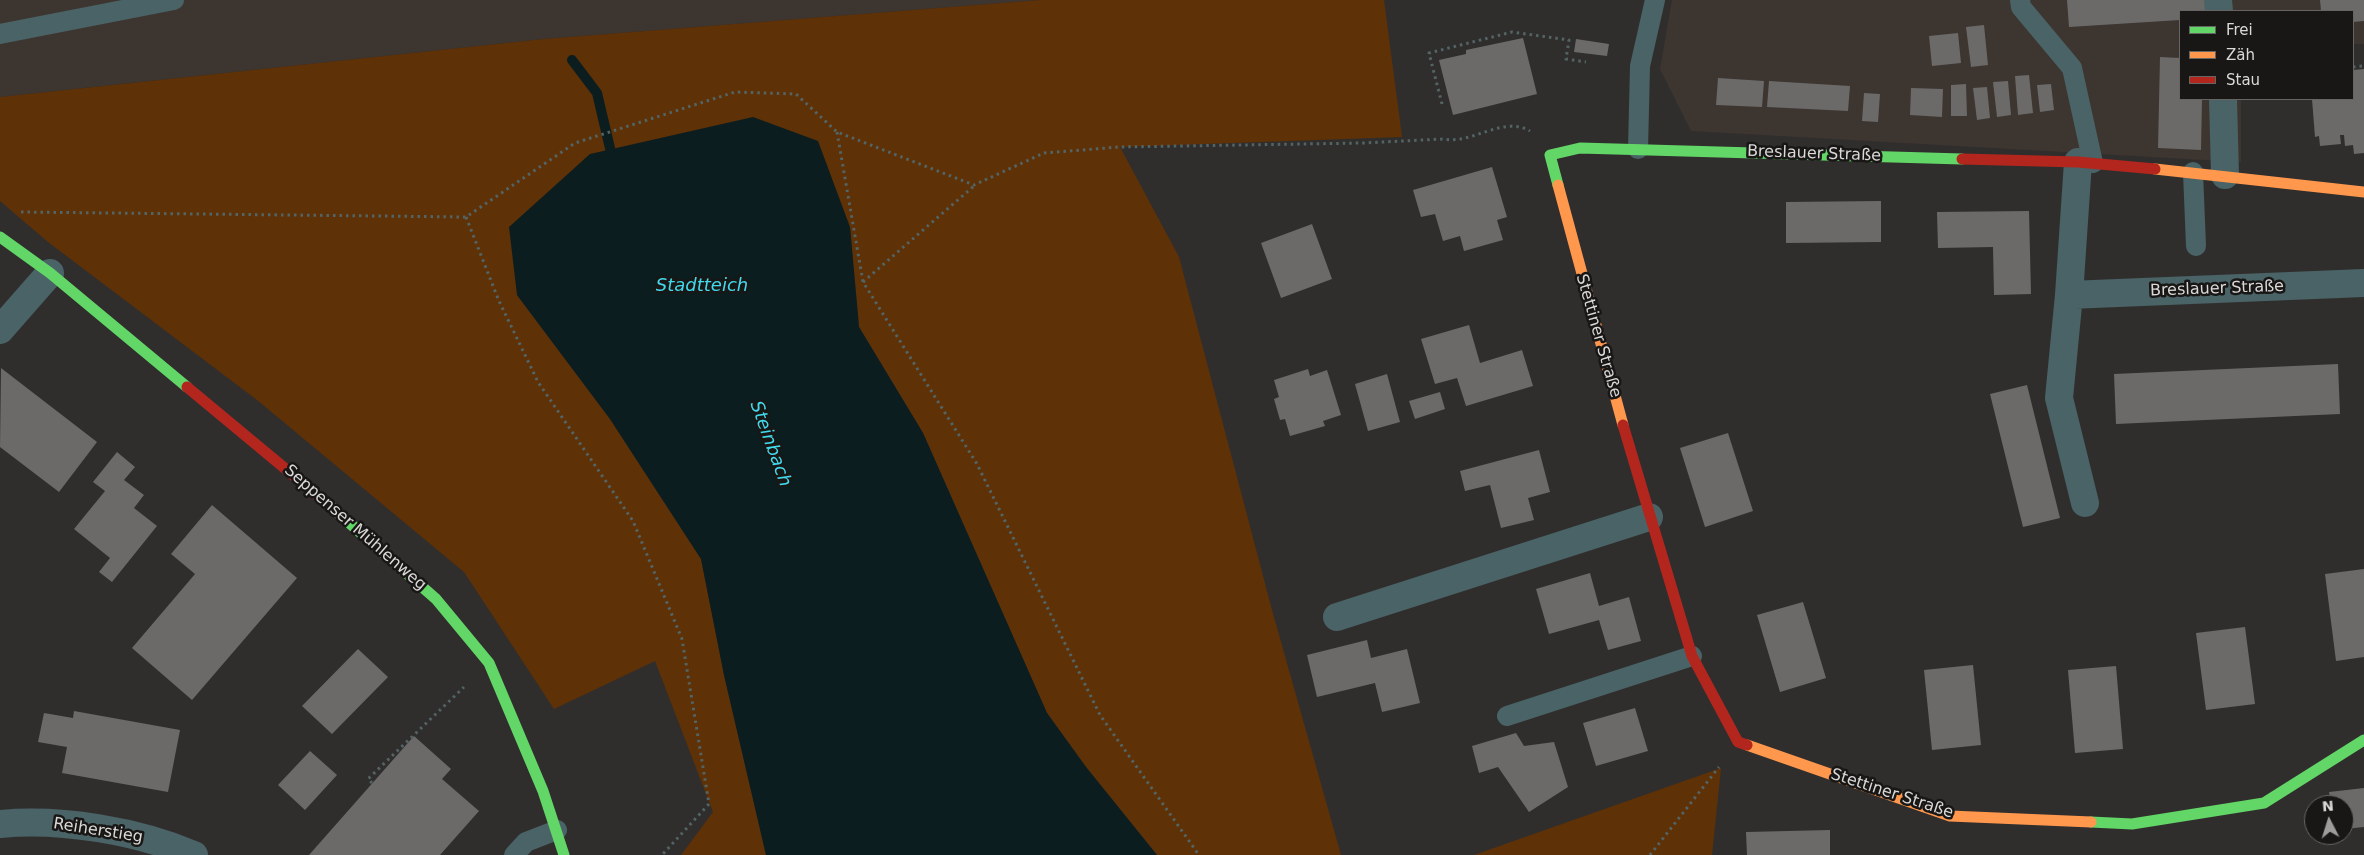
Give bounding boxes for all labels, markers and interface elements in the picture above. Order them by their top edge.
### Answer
legend [2179,10,2354,100]
text: Frei [2226,21,2253,39]
text: Zäh [2226,46,2255,64]
text: Stau [2226,71,2260,89]
street label: Breslauer Straße [1747,142,1881,166]
street label: Stettiner Straße [1571,272,1625,400]
water label: Stadtteich [656,275,748,297]
street label: Breslauer Straße [2150,277,2284,301]
water label: Steinbach [745,398,795,490]
street label: Seppenser Mühlenweg [280,461,430,595]
street label: Stettiner Straße [1828,765,1956,823]
north arrow [2304,795,2354,845]
text: N [2321,798,2334,815]
street label: Reiherstieg [52,814,144,848]

